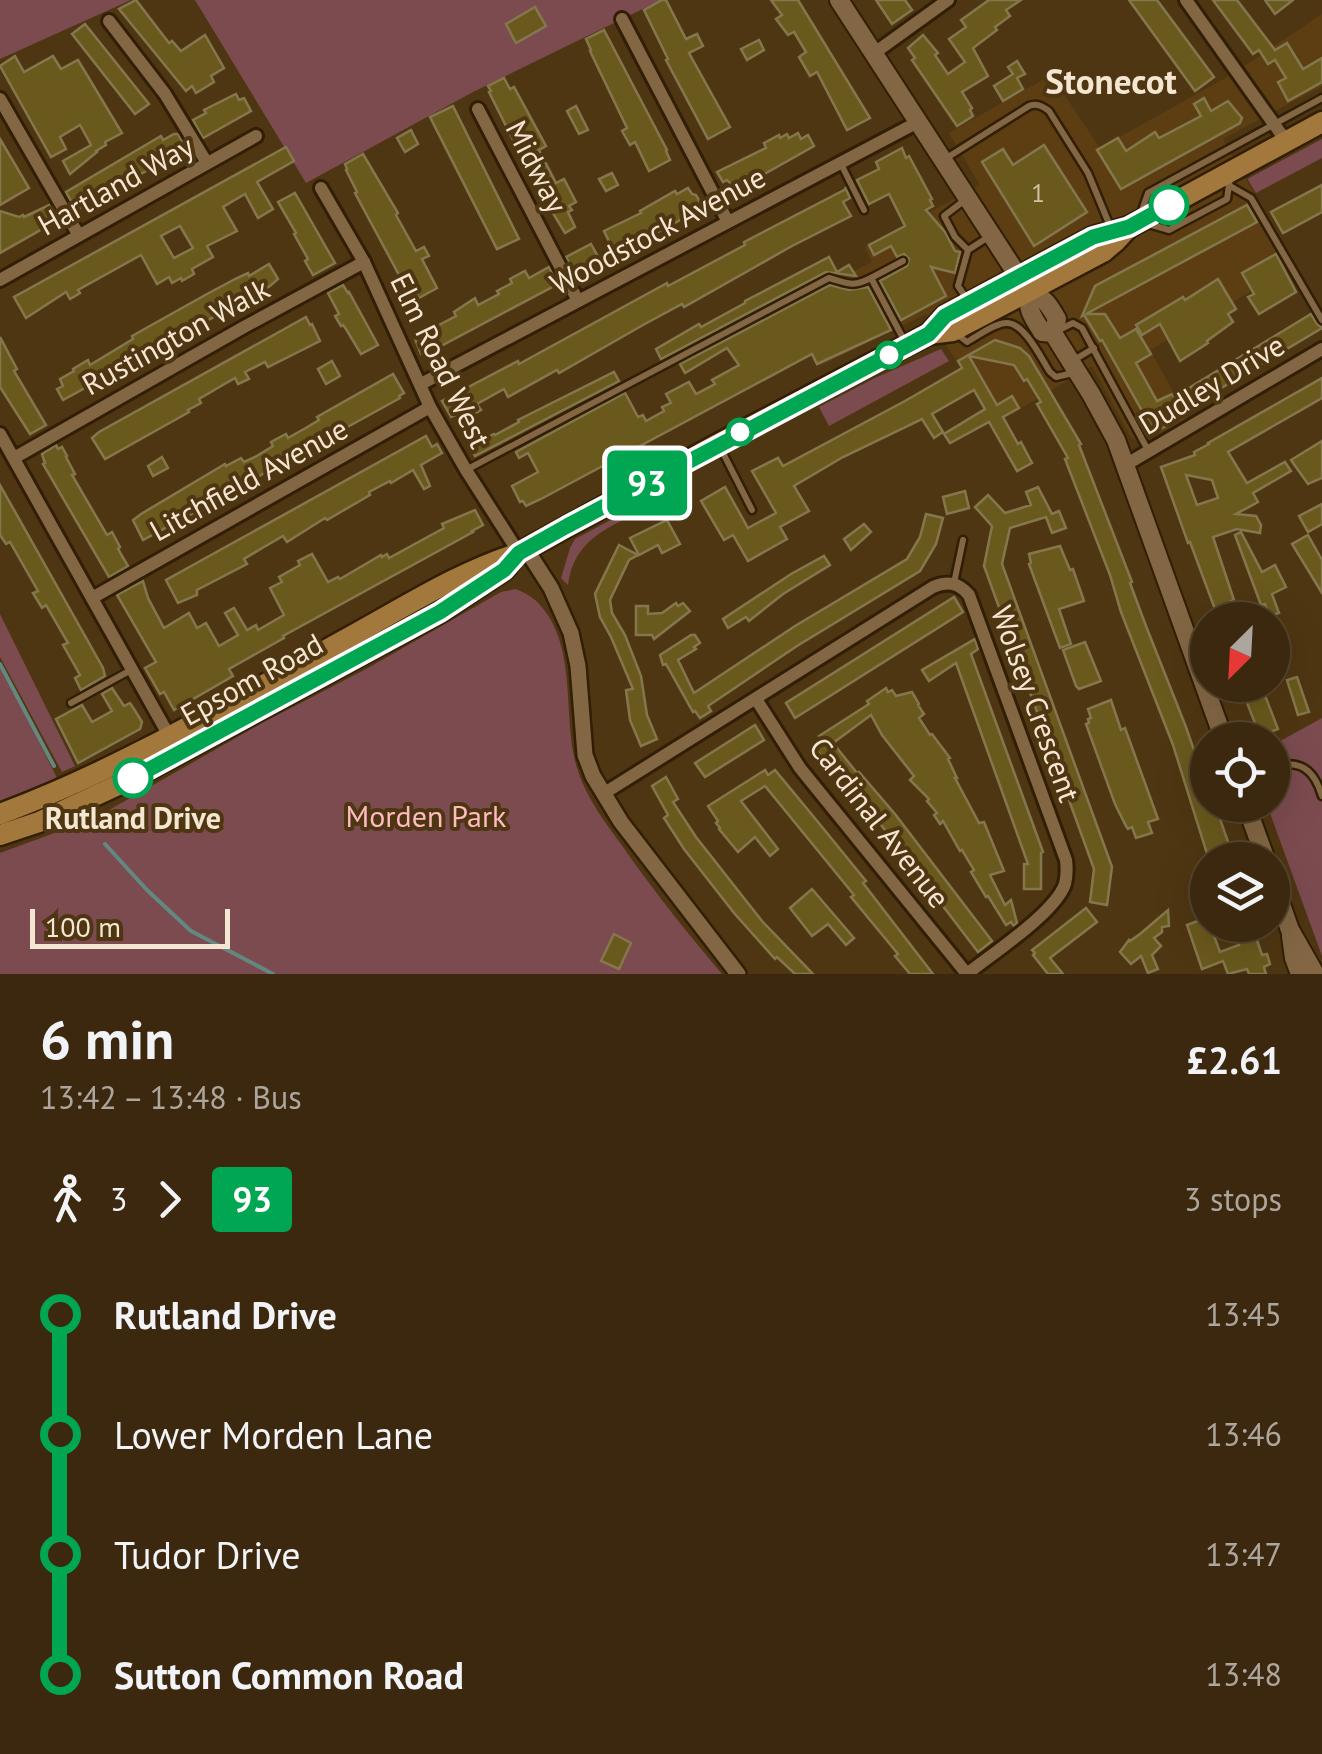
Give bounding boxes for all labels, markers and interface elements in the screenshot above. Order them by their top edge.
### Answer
district label: Stonecot [1045,58,1178,104]
street label: Midway [498,113,577,219]
street label: Hartland Way [30,126,200,244]
street label: Woodstock Avenue [543,157,772,303]
house number: 1 [1031,177,1045,209]
unlabelled marker [1150,186,1188,224]
street label: Elm Road West [382,267,500,454]
street label: Rustington Walk [75,268,276,403]
street label: Dudley Drive [1131,325,1291,443]
unlabelled marker [876,342,902,368]
street label: Litchfield Avenue [142,408,354,549]
unlabelled marker [727,419,753,445]
line badge: 93 [602,450,692,516]
text: 93 [627,460,667,506]
street label: Wolsey Crescent [983,600,1090,807]
north arrow [1190,602,1290,702]
map controls [1190,602,1290,942]
street label: Epsom Road [173,624,329,734]
button: locate [1190,722,1290,822]
street label: Cardinal Avenue [801,729,959,916]
marker: Rutland Drive [114,759,152,797]
park label: Morden Park [346,796,507,835]
place label: Rutland Drive [45,798,221,837]
button: layers [1190,842,1290,942]
scale bar [30,904,230,948]
text: 100 m [45,908,121,945]
text: 6 min [40,1003,174,1074]
text: £2.61 [1186,1035,1282,1084]
text: 13:42 – 13:48 · Bus [40,1076,302,1118]
icon: walk [40,1172,95,1227]
icon: forward [142,1172,197,1227]
text: 93 [232,1176,272,1222]
text: 3 [110,1178,127,1220]
text: 3 stops [1184,1178,1282,1220]
text: Rutland Drive [114,1290,337,1339]
text: 13:45 [1205,1293,1282,1335]
text: Lower Morden Lane [114,1410,433,1459]
text: 13:46 [1205,1413,1282,1455]
text: Tudor Drive [114,1530,301,1579]
text: 13:47 [1205,1533,1282,1575]
text: Sutton Common Road [114,1650,464,1699]
text: 13:48 [1205,1653,1282,1695]

